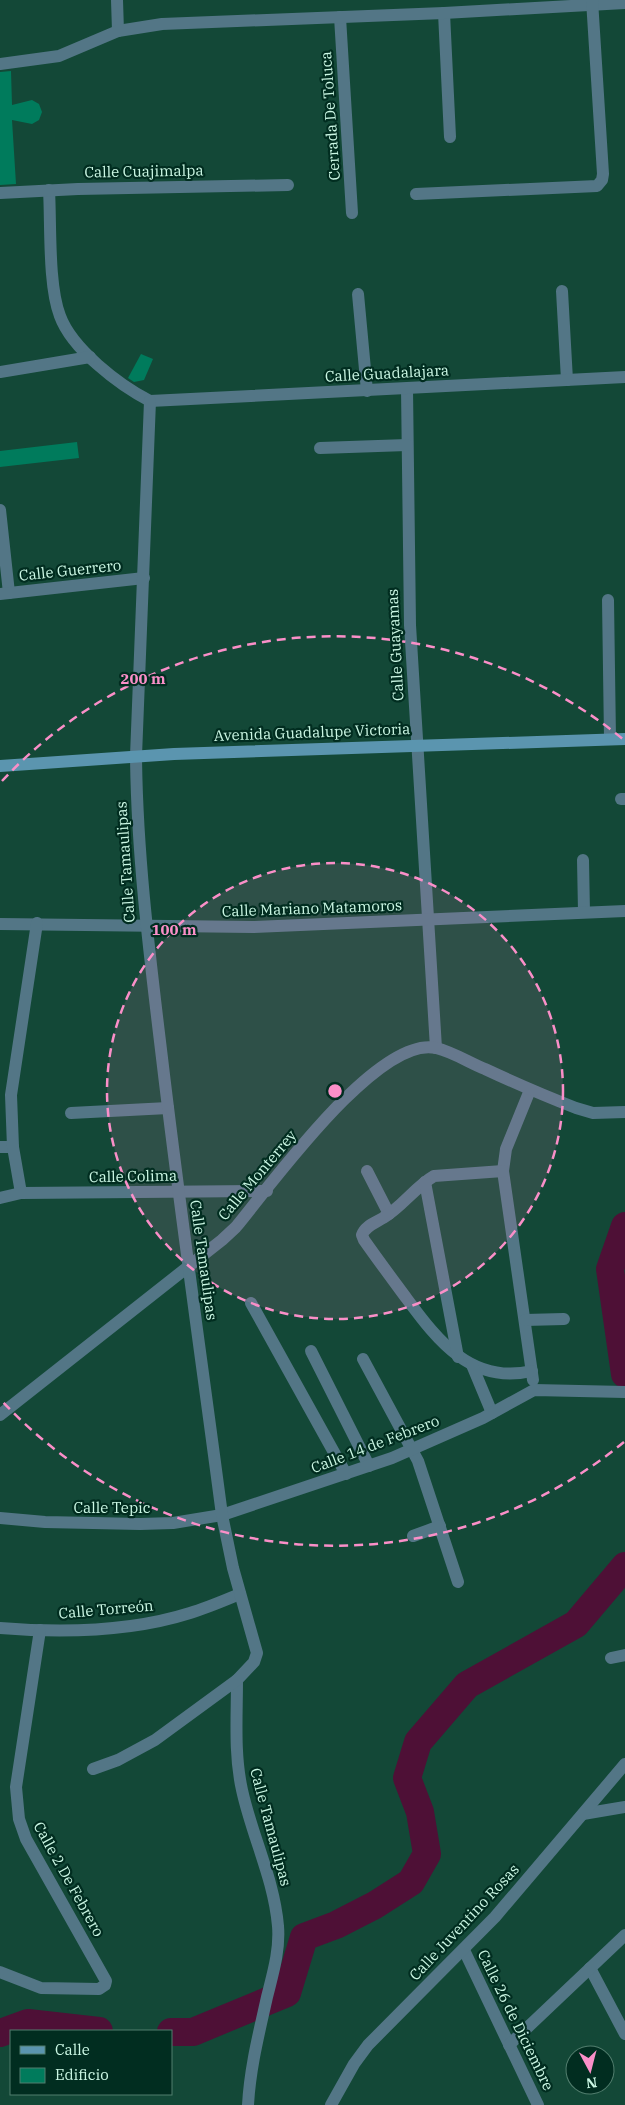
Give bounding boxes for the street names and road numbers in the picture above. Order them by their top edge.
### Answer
street label: Cerrada De Toluca [316,51,344,181]
street label: Calle Cuajimalpa [84,160,204,182]
street label: Calle Guadalajara [325,360,449,386]
street label: Calle Guerrero [18,555,122,585]
street label: Calle Guayamas [383,588,407,702]
street label: Avenida Guadalupe Victoria [213,719,411,745]
street label: Calle Tamaulipas [111,801,139,923]
street label: Calle Mariano Matamoros [222,895,402,921]
street label: Calle Monterrey [214,1126,300,1224]
street label: Calle Colima [89,1166,177,1186]
street label: Calle Tamaulipas [186,1199,222,1321]
street label: Calle 14 de Febrero [308,1411,442,1477]
street label: Calle Tepic [73,1498,151,1517]
street label: Calle Torreón [58,1595,155,1623]
street label: Calle Tamaulipas [246,1766,296,1888]
street label: Calle 2 De Febrero [30,1818,108,1940]
street label: Calle Juventino Rosas [405,1860,523,1984]
street label: Calle 26 de Diciembre [474,1947,558,2093]

